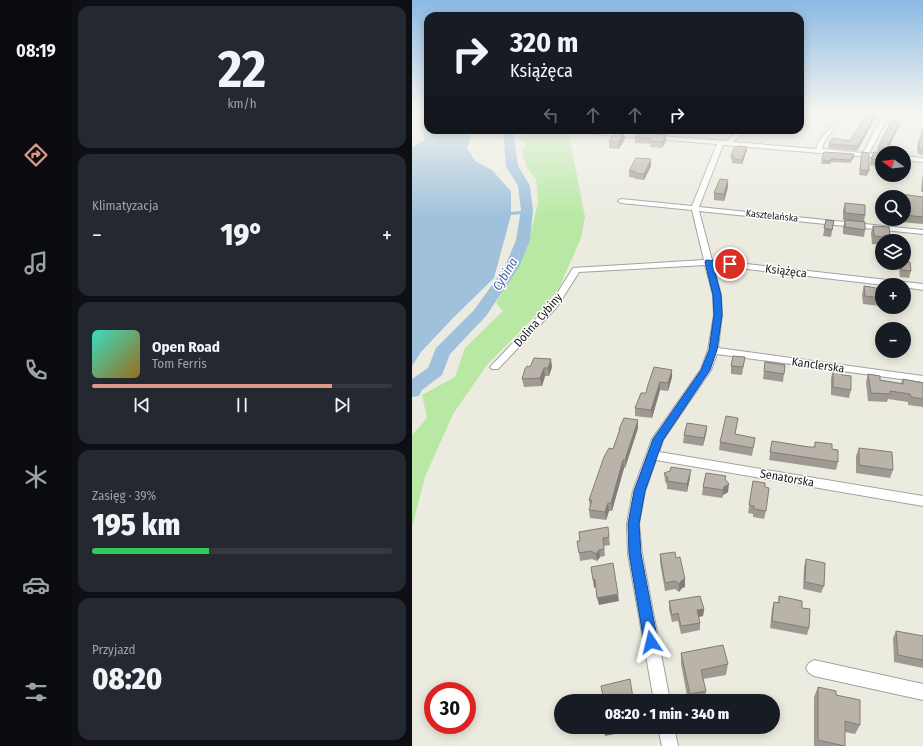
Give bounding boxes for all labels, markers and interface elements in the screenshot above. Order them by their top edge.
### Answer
text: 320 m [510,26,578,59]
icon: right [444,28,496,80]
text: 22 [218,38,266,101]
text: 08:19 [16,40,56,62]
text: Książęca [510,60,573,82]
text: km/h [228,96,257,111]
icon: left [540,104,562,126]
icon: ahead [582,104,604,126]
icon: ahead [624,104,646,126]
icon: right [666,104,688,126]
icon: directions [22,141,50,169]
north arrow [875,146,911,182]
map controls [875,146,911,358]
button: search [875,190,911,226]
text: Klimatyzacja [92,198,159,213]
street label: Kasztelańska [745,207,799,225]
text: 19° [221,217,263,253]
text: − [92,222,102,249]
text: + [382,222,392,249]
button: layers [875,234,911,270]
pin [713,247,747,281]
icon: music [22,249,50,277]
icon: arrive [719,253,741,275]
water label: Cybina [489,255,521,293]
street label: Książęca [764,262,808,281]
button: + [875,278,911,314]
street label: Dolina Cybiny [511,290,565,350]
button: − [875,322,911,358]
text: Open Road [152,338,220,356]
street label: Kanclerska [791,354,845,376]
icon: phone [22,356,50,384]
text: Tom Ferris [152,356,207,371]
icon: previous [131,394,153,416]
icon: pause [231,394,253,416]
icon: next [331,394,353,416]
icon: climate [22,463,50,491]
street label: Senatorska [759,466,815,490]
text: Zasięg · 39% [92,488,156,503]
text: 195 km [92,507,180,543]
icon: car [22,571,50,599]
position arrow [630,621,672,663]
text: Przyjazd [92,642,136,657]
text: 08:20 [92,661,162,697]
icon: filters [22,678,50,706]
speed limit sign: 30 [424,682,476,734]
text: 08:20 · 1 min · 340 m [605,705,729,723]

